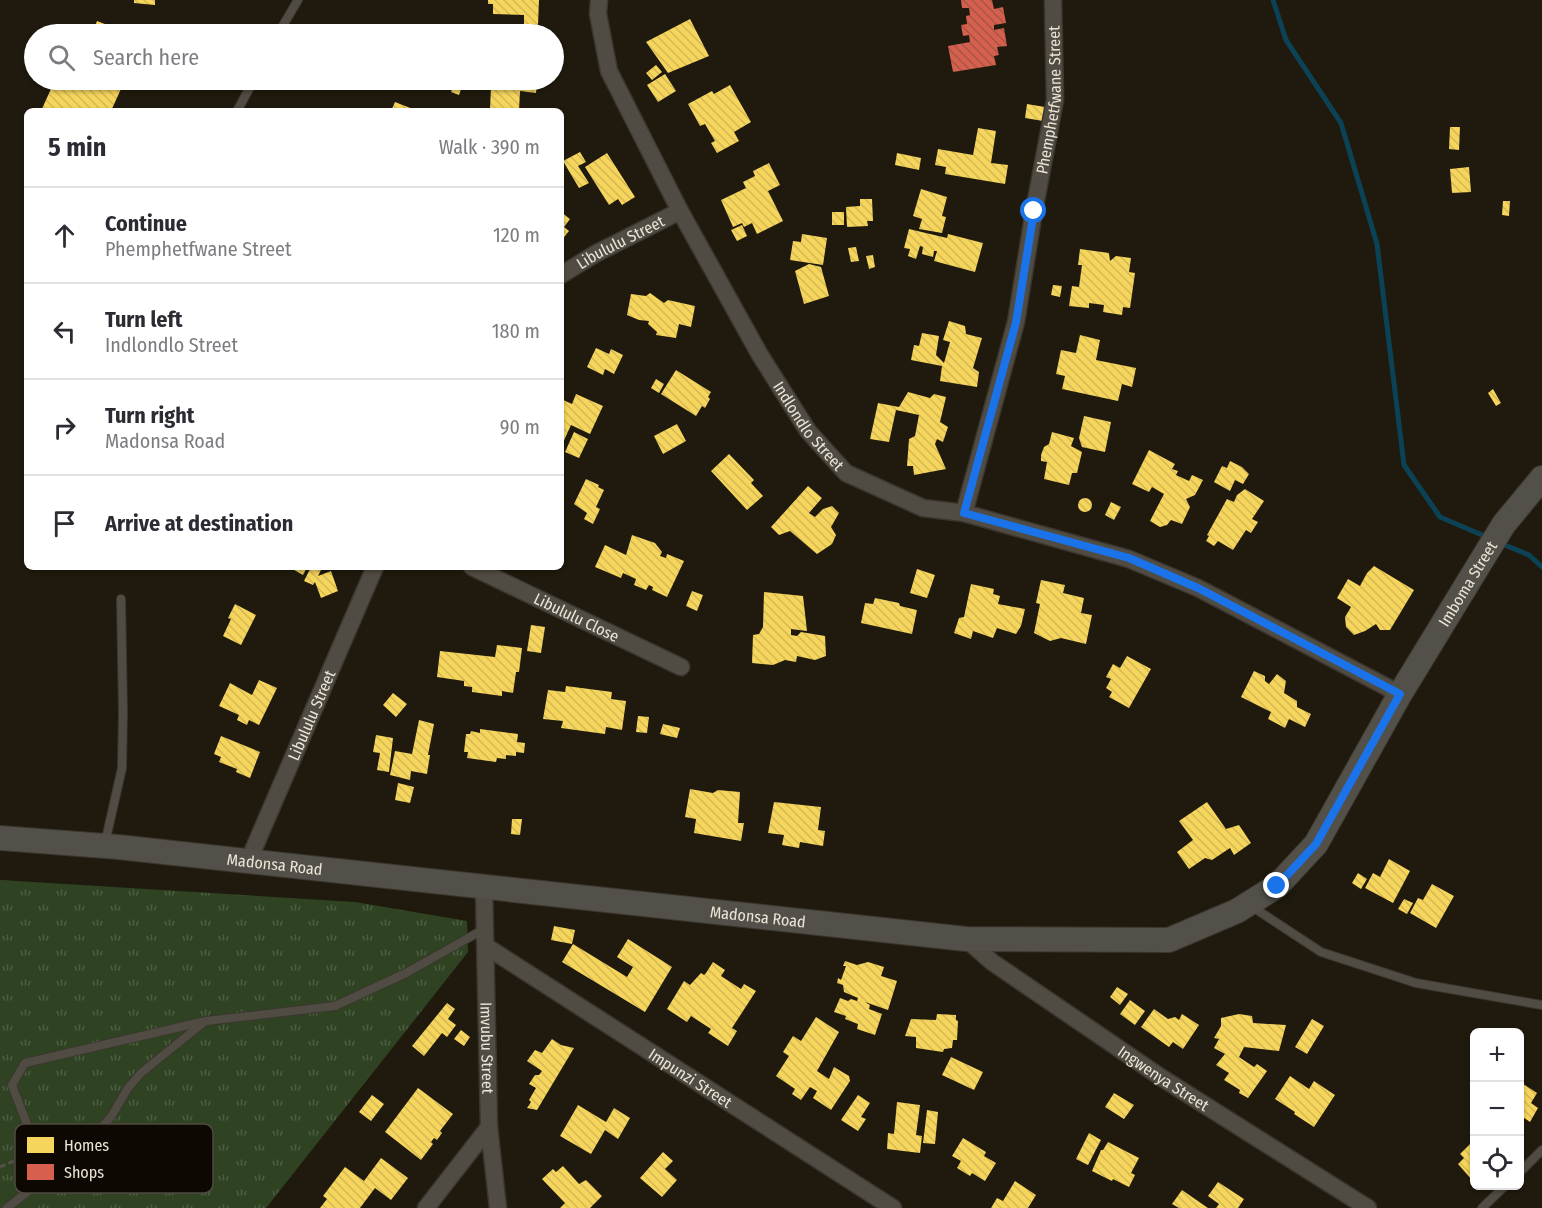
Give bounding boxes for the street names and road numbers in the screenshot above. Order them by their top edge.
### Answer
street label: Phemphetfwane Street [1032,25,1065,176]
street label: Libululu Street [573,211,668,273]
street label: Indlondlo Street [769,378,848,475]
street label: Imboma Street [1435,537,1502,630]
street label: Libululu Close [531,589,622,646]
street label: Libululu Street [284,667,340,763]
street label: Madonsa Road [226,850,324,879]
street label: Madonsa Road [709,902,807,932]
street label: Imvubu Street [476,1002,497,1095]
street label: Ingwenya Street [1114,1042,1213,1116]
street label: Impunzi Street [645,1045,736,1112]

